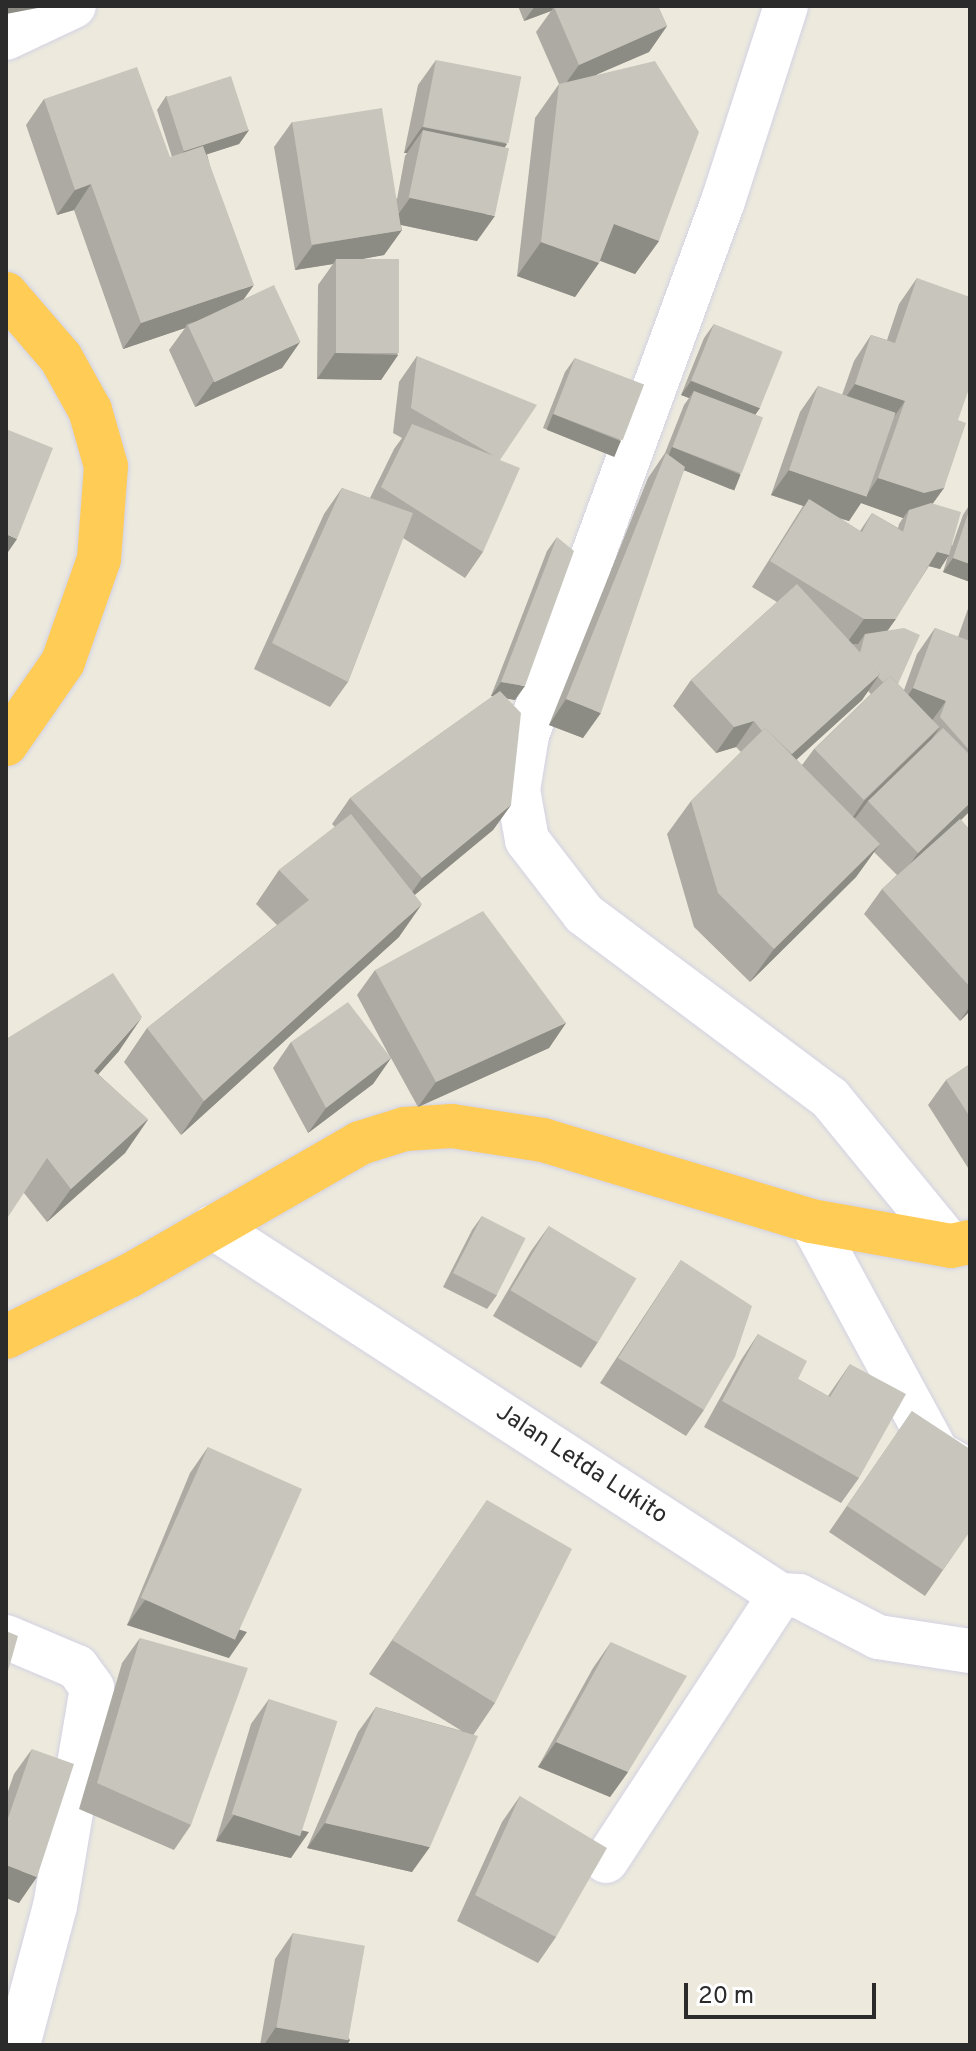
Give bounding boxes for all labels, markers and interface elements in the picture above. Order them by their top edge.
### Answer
street label: Jalan Letda Lukito [490,1399,672,1531]
scale bar [688,1967,880,2017]
text: 20 m [698,1982,754,2012]

